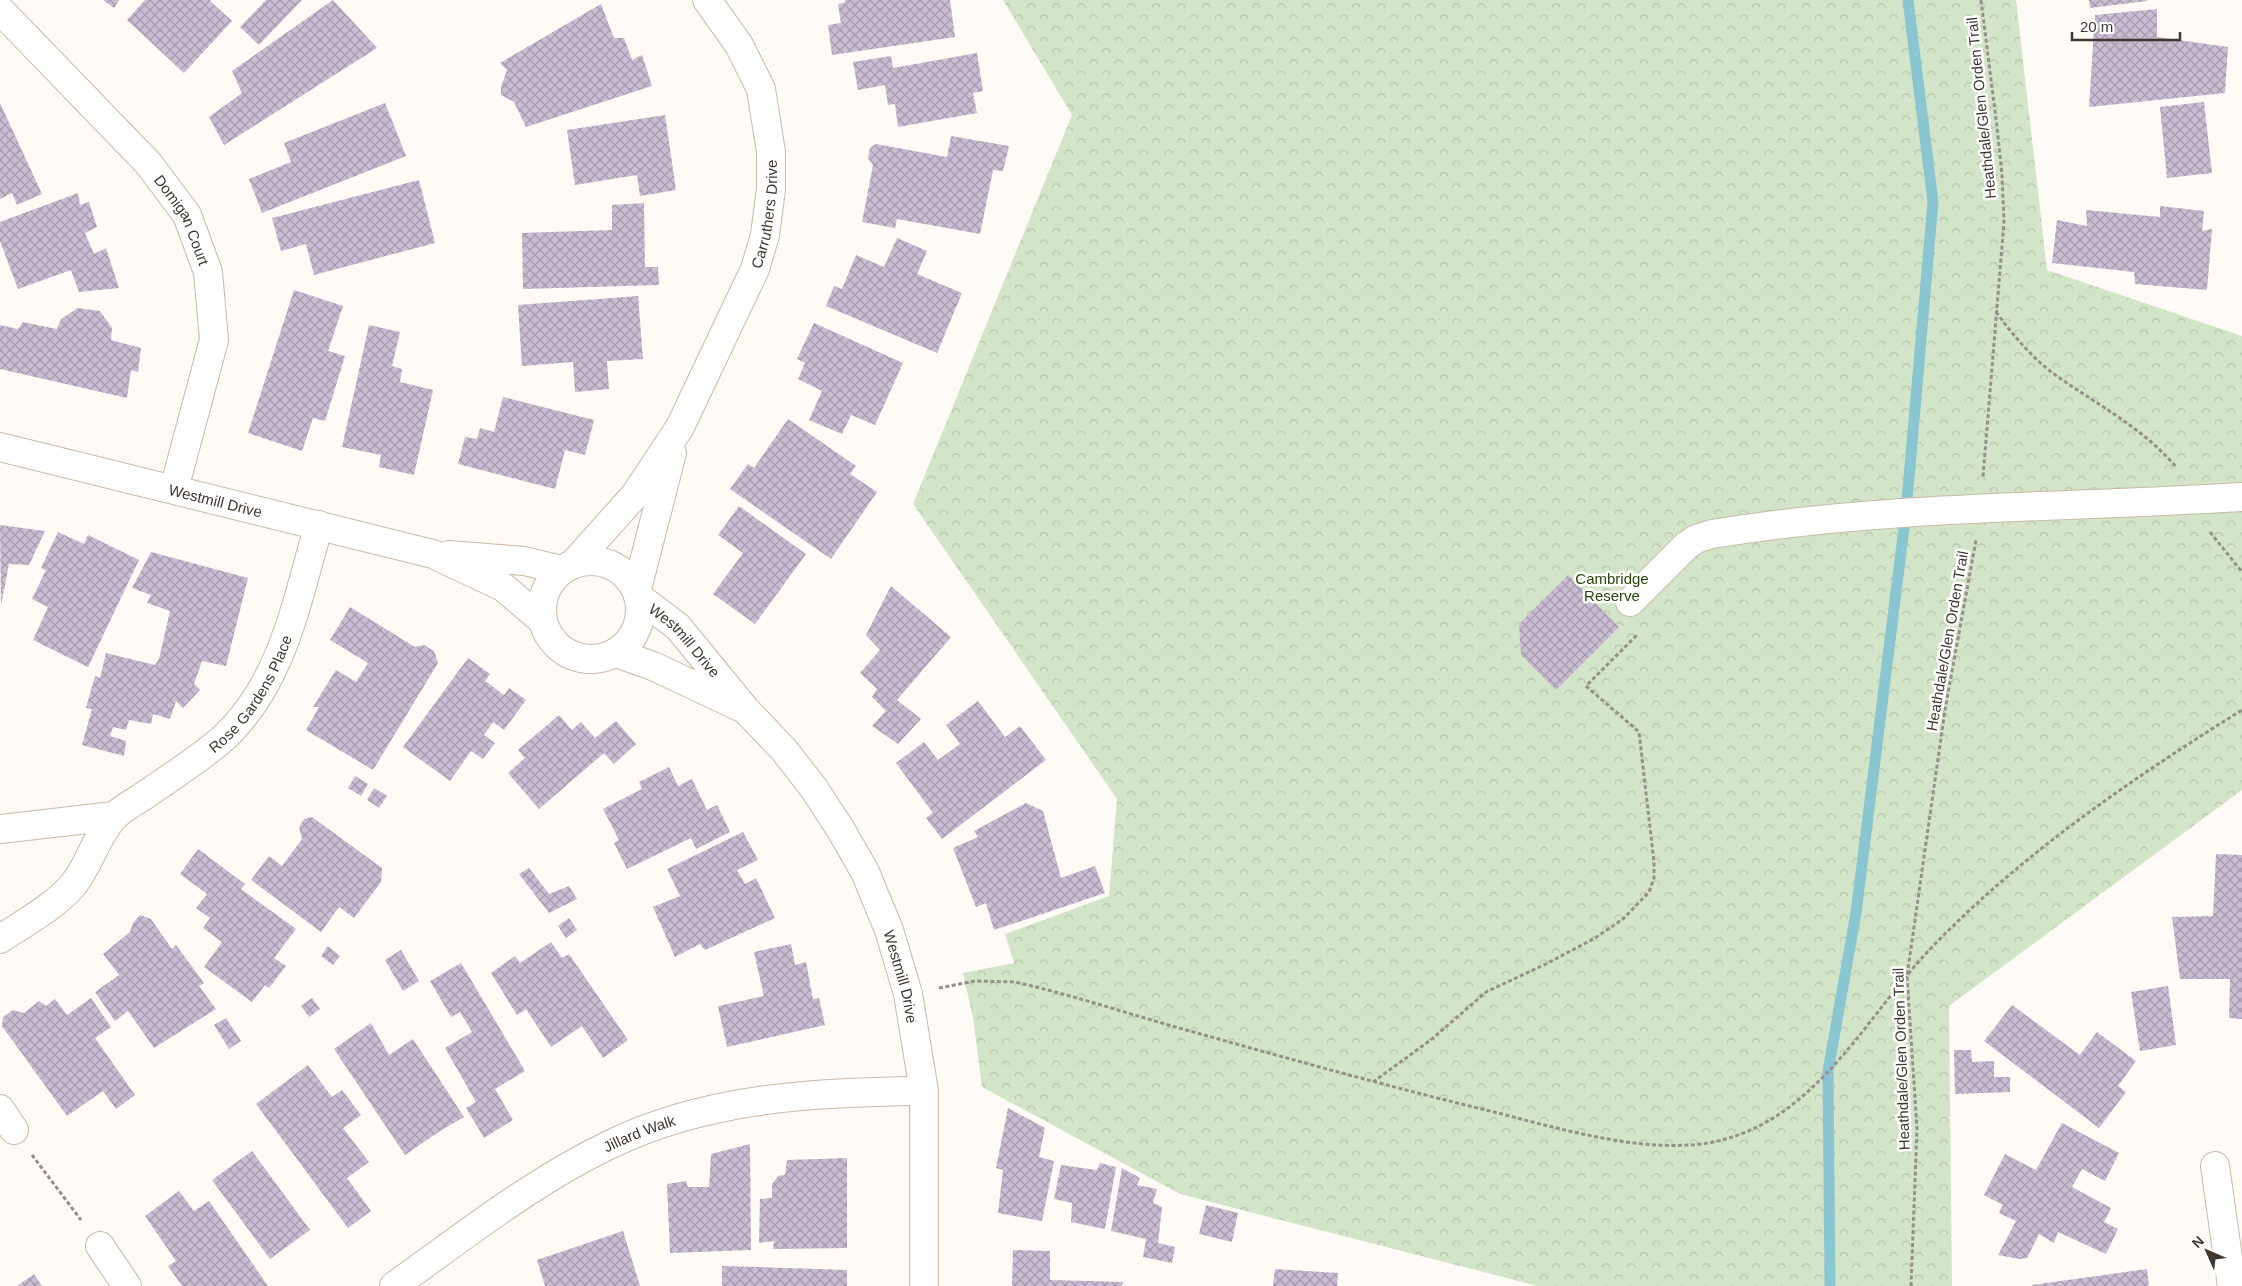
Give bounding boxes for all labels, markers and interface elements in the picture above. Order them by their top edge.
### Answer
scale bar [2072,10,2180,42]
street label: Heathdale/Glen Orden Trail [1963,16,1999,200]
text: 20 m [2080,18,2113,35]
street label: Carruthers Drive [747,160,780,270]
street label: Domigan Court [151,171,213,268]
street label: Westmill Drive [167,481,264,520]
street label: Heathdale/Glen Orden Trail [1923,550,1971,732]
park label: Cambridge Reserve [1575,570,1649,604]
street label: Westmill Drive [646,600,724,680]
street label: Rose Gardens Place [205,633,294,756]
street label: Westmill Drive [881,928,921,1024]
street label: Heathdale/Glen Orden Trail [1889,967,1913,1151]
street label: Jillard Walk [600,1111,678,1155]
north arrow [2182,1226,2232,1276]
text: N [2189,1233,2207,1251]

